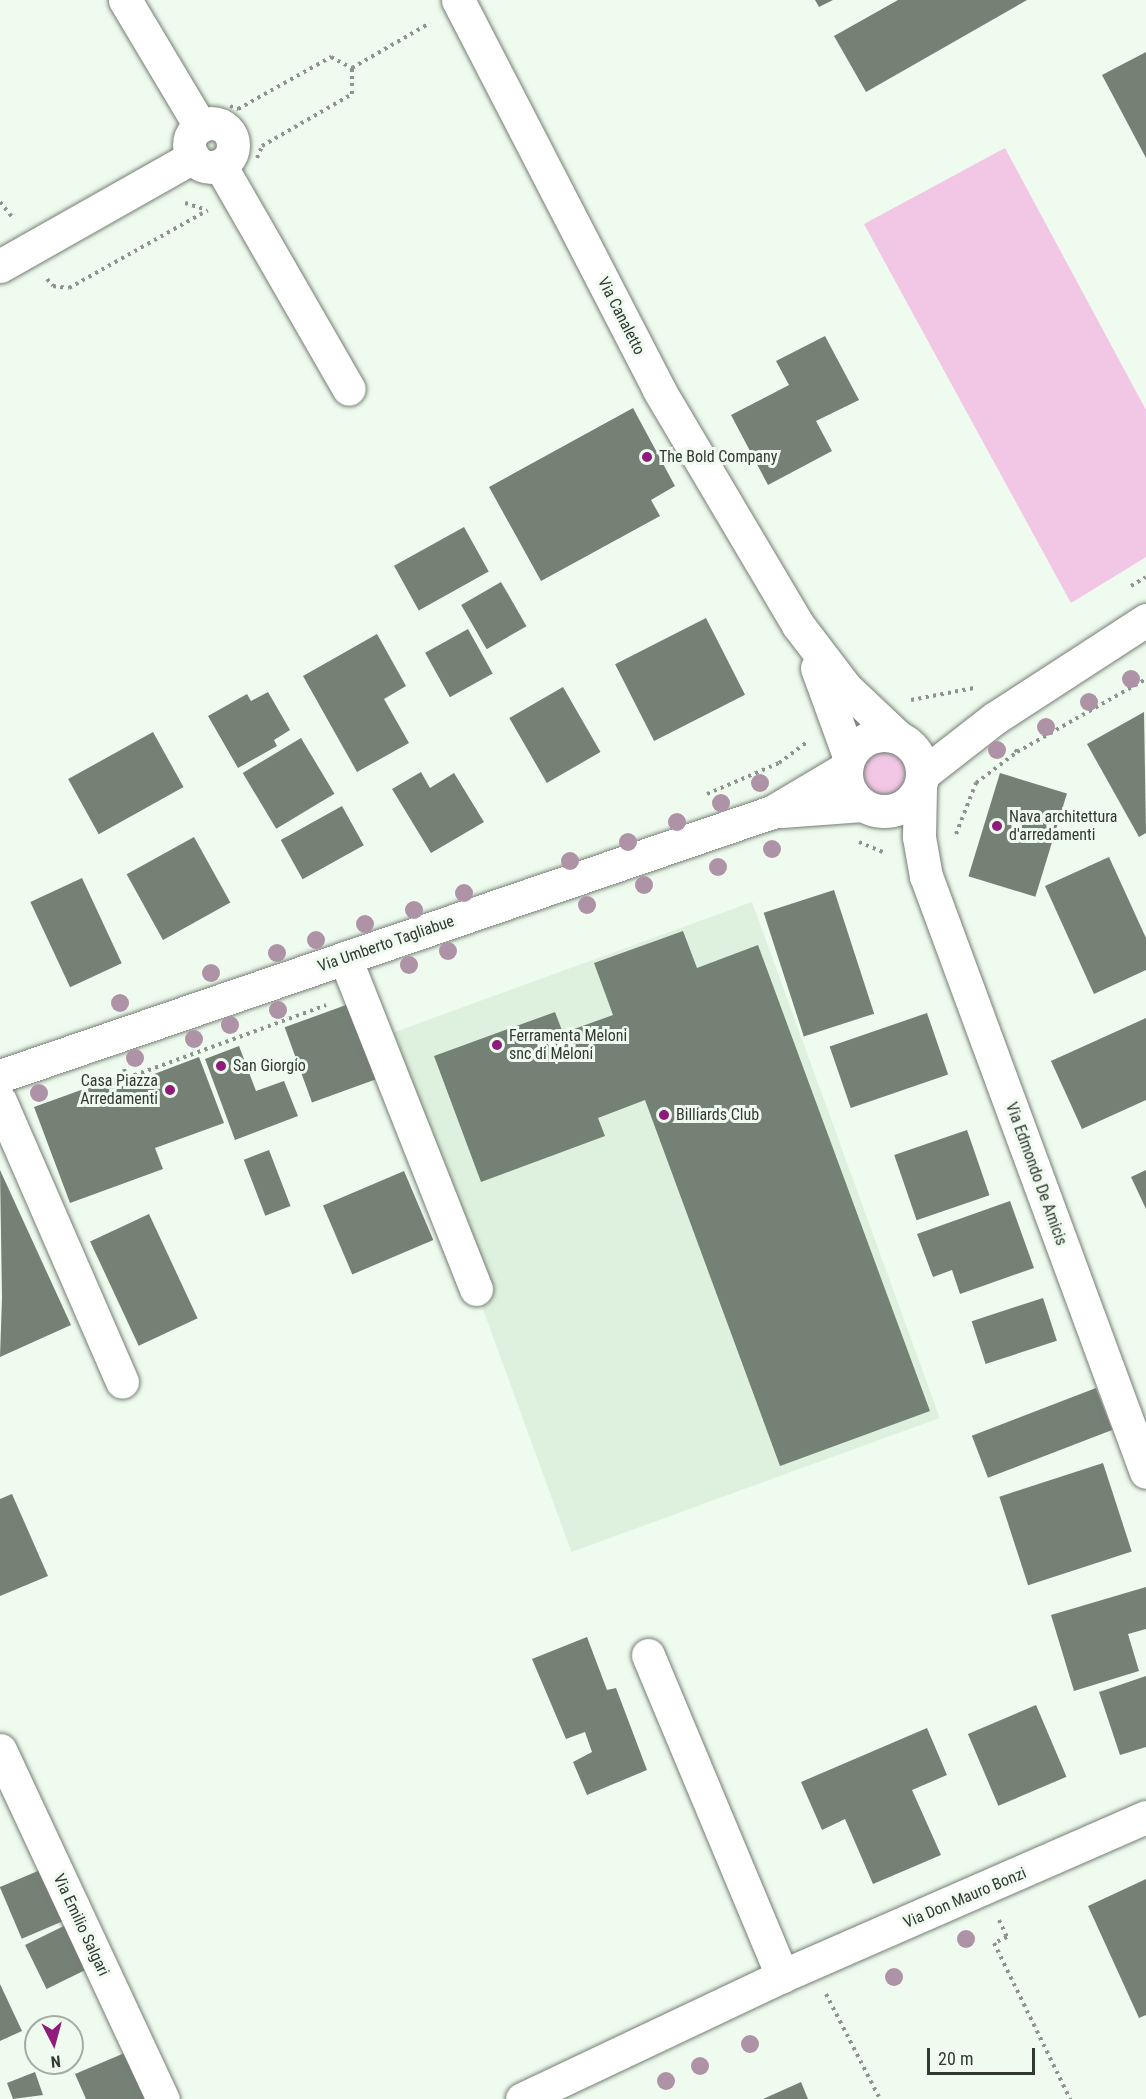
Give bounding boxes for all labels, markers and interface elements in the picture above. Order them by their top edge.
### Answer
street label: Via Canaletto [593,274,649,358]
place label: The Bold Company [659,447,777,467]
marker: The Bold Company [640,450,654,464]
place label: Nava architettura d'arredamenti [1009,807,1117,845]
marker: Nava architettura d'arredamenti [990,819,1004,833]
street label: Via Umberto Tagliabue [315,912,457,976]
place label: Ferramenta Meloni snc di Meloni [509,1026,627,1064]
marker: Ferramenta Meloni snc di Meloni [490,1038,504,1052]
place label: San Giorgio [233,1056,306,1076]
marker: San Giorgio [214,1059,228,1073]
place label: Casa Piazza Arredamenti [80,1071,158,1109]
marker: Casa Piazza Arredamenti [163,1083,177,1097]
street label: Via Edmondo De Amicis [1001,1100,1071,1248]
place label: Billiards Club [676,1105,759,1125]
marker: Billiards Club [657,1108,671,1122]
street label: Via Don Mauro Bonzi [901,1863,1029,1933]
street label: Via Emilio Salgari [49,1871,113,1979]
north arrow [24,2015,84,2075]
scale bar [930,2036,1038,2074]
text: 20 m [938,2048,973,2069]
text: N [50,2051,62,2071]

